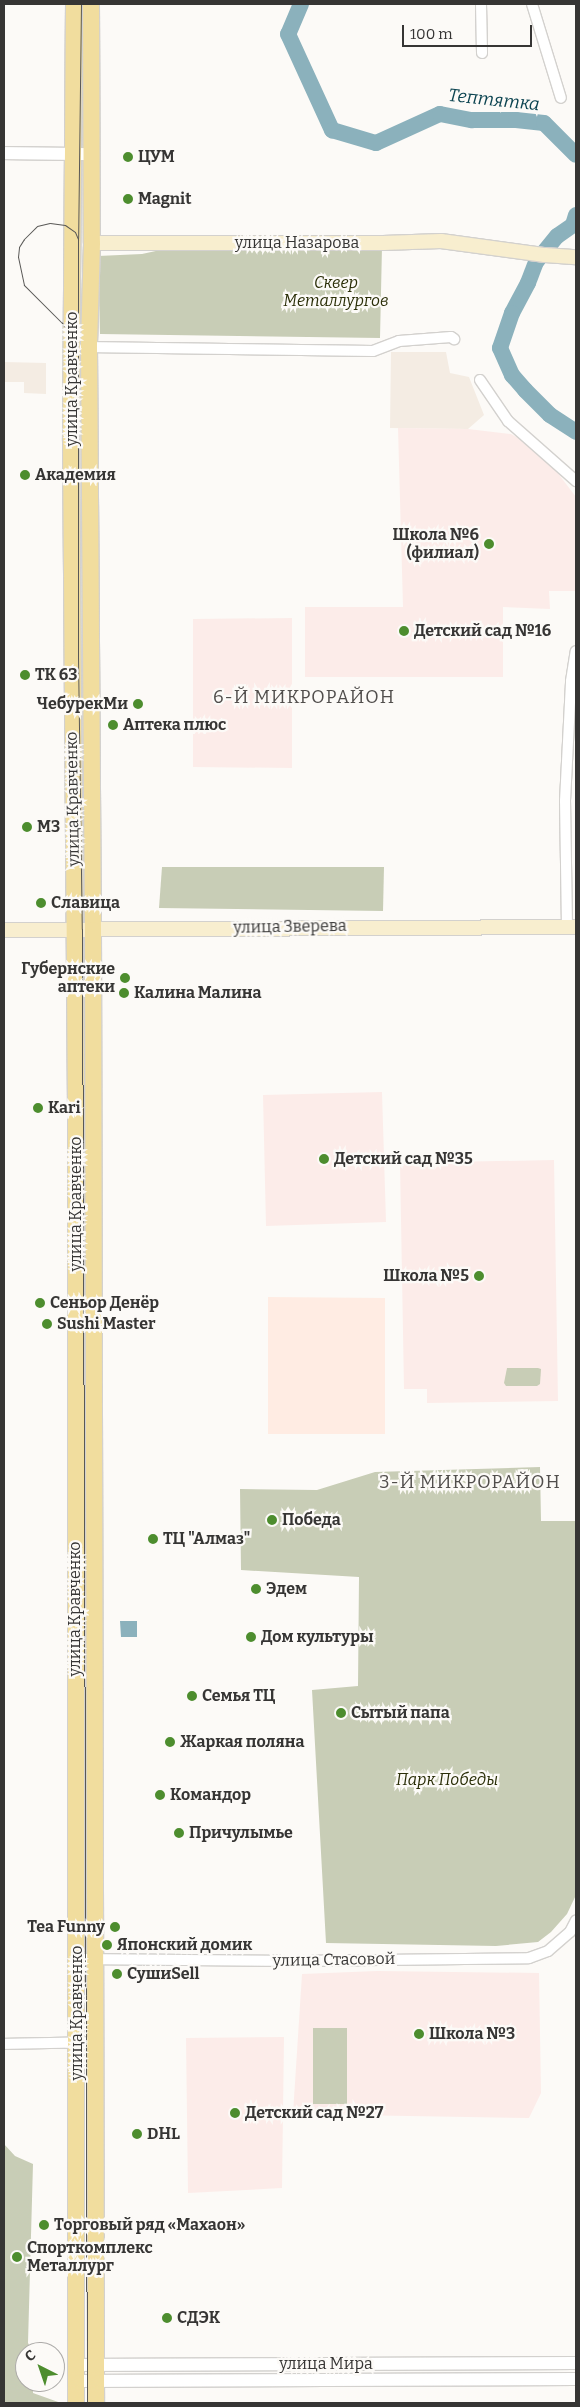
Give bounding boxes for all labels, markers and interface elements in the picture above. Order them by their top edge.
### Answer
scale bar [405,15,535,47]
text: 100 m [410,25,453,43]
water label: Тептятка [447,84,541,116]
place label: ЦУМ [138,147,175,167]
marker: ЦУМ [122,151,134,163]
place label: Magnit [138,189,192,209]
marker: Magnit [122,193,134,205]
street label: улица Назарова [235,233,359,253]
park label: Сквер Металлургов [283,273,389,311]
street label: улица Кравченко [62,312,82,446]
place label: Академия [35,465,116,485]
marker: Академия [19,469,31,481]
place label: Школа №6 (филиал) [392,525,479,563]
marker: Школа №6 (филиал) [483,538,495,550]
place label: Детский сад №16 [414,621,551,641]
marker: Детский сад №16 [398,625,410,637]
place label: ТК 63 [35,665,77,685]
marker: ТК 63 [19,669,31,681]
district label: 6-Й МИКРОРАЙОН [211,686,397,708]
place label: ЧебурекМи [37,694,128,714]
marker: ЧебурекМи [132,698,144,710]
place label: Аптека плюс [123,715,226,735]
marker: Аптека плюс [107,719,119,731]
street label: улица Кравченко [62,731,84,867]
place label: М3 [37,817,60,837]
marker: М3 [21,821,33,833]
place label: Славица [51,893,120,913]
marker: Славица [35,897,47,909]
street label: улица Зверева [233,916,347,938]
place label: Губернские аптеки [21,959,115,997]
marker: Губернские аптеки [119,972,131,984]
place label: Калина Малина [134,983,261,1003]
marker: Калина Малина [118,987,130,999]
place label: Kari [48,1098,81,1118]
marker: Kari [32,1102,44,1114]
street label: улица Кравченко [66,1137,86,1271]
place label: Детский сад №35 [334,1149,473,1169]
marker: Детский сад №35 [318,1153,330,1165]
place label: Школа №5 [383,1266,469,1286]
marker: Школа №5 [473,1270,485,1282]
place label: Сеньор Денёр [50,1293,159,1313]
marker: Сеньор Денёр [34,1297,46,1309]
place label: Sushi Master [57,1314,155,1334]
marker: Sushi Master [41,1318,53,1330]
district label: 3-Й МИКРОРАЙОН [377,1471,563,1493]
place label: Победа [282,1510,341,1530]
marker: Победа [266,1514,278,1526]
place label: ТЦ "Алмаз" [163,1529,250,1549]
marker: ТЦ "Алмаз" [147,1533,159,1545]
street label: улица Кравченко [65,1542,85,1676]
place label: Эдем [266,1579,307,1599]
marker: Эдем [250,1583,262,1595]
place label: Дом культуры [261,1627,374,1647]
marker: Дом культуры [245,1631,257,1643]
place label: Семья ТЦ [202,1686,275,1706]
marker: Семья ТЦ [186,1690,198,1702]
place label: Сытый папа [351,1703,450,1723]
marker: Сытый папа [335,1707,347,1719]
place label: Жаркая поляна [180,1732,304,1752]
marker: Жаркая поляна [164,1736,176,1748]
park label: Парк Победы [396,1770,498,1790]
place label: Командор [170,1785,251,1805]
marker: Командор [154,1789,166,1801]
place label: Причулымье [189,1823,293,1843]
marker: Причулымье [173,1827,185,1839]
place label: Tea Funny [27,1917,105,1937]
marker: Tea Funny [109,1921,121,1933]
place label: Японский домик [117,1935,252,1955]
marker: Японский домик [101,1939,113,1951]
street label: улица Кравченко [67,1946,87,2080]
street label: улица Стасовой [273,1949,395,1971]
place label: СушиSell [127,1964,199,1984]
marker: СушиSell [111,1968,123,1980]
place label: Школа №3 [429,2024,515,2044]
marker: Школа №3 [413,2028,425,2040]
place label: Детский сад №27 [245,2103,383,2123]
marker: Детский сад №27 [229,2107,241,2119]
place label: DHL [147,2124,180,2144]
marker: DHL [131,2128,143,2140]
place label: Торговый ряд «Махаон» [54,2215,245,2235]
marker: Торговый ряд «Махаон» [38,2219,50,2231]
place label: Спорткомплекс Металлург [27,2238,153,2276]
marker: Спорткомплекс Металлург [11,2251,23,2263]
place label: СДЭК [177,2308,220,2328]
marker: СДЭК [161,2312,173,2324]
north arrow [15,2342,65,2392]
text: С [22,2347,39,2365]
street label: улица Мира [279,2354,373,2374]

